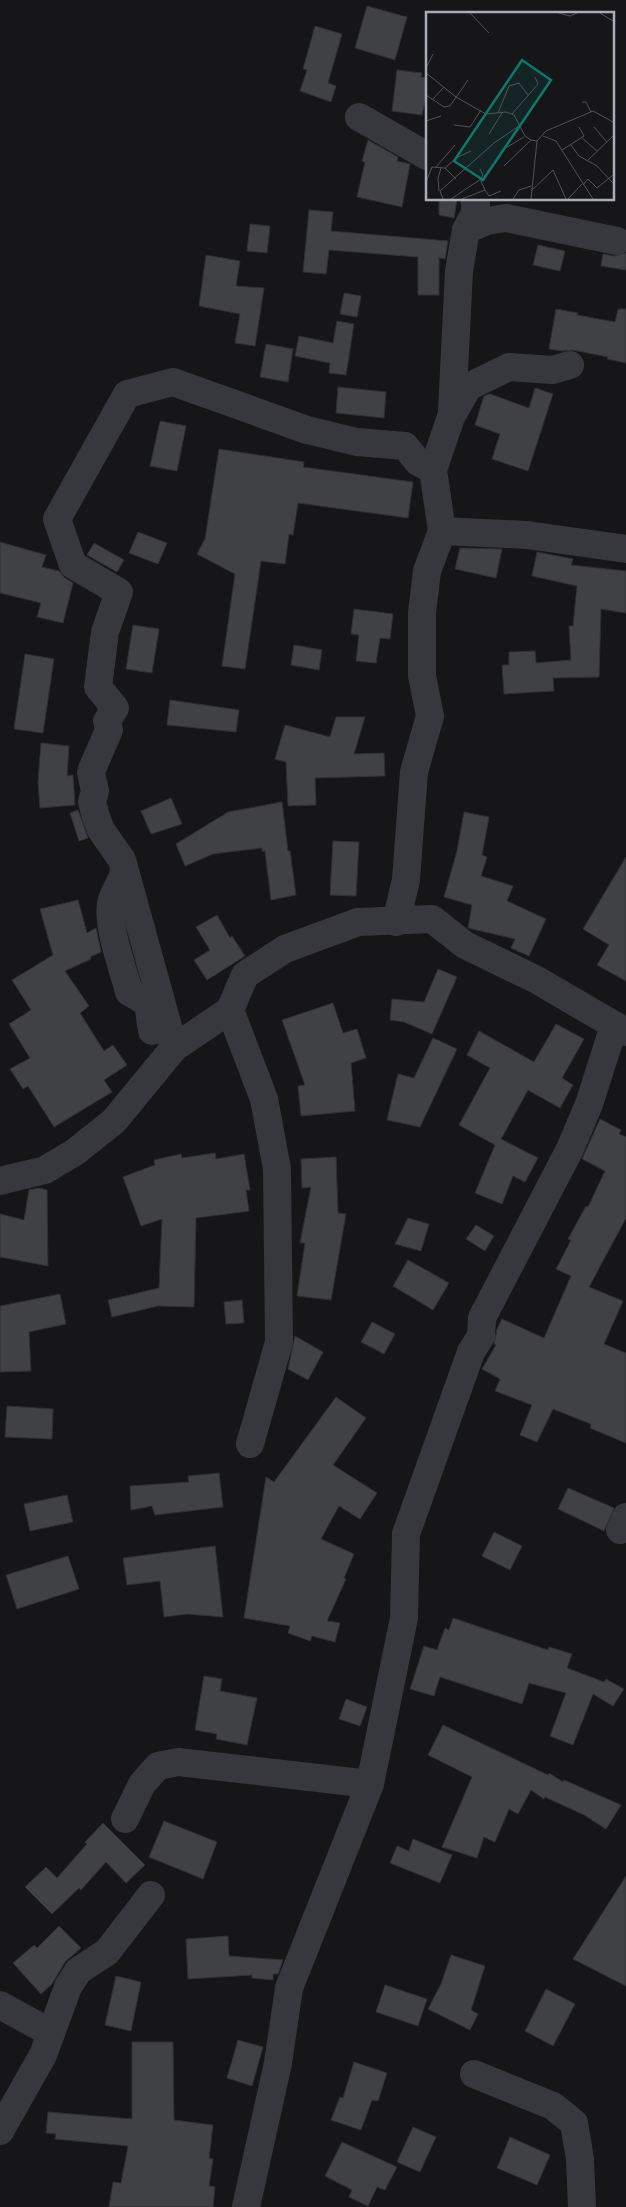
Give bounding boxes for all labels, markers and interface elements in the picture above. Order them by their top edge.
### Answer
inset map [426,12,614,200]

